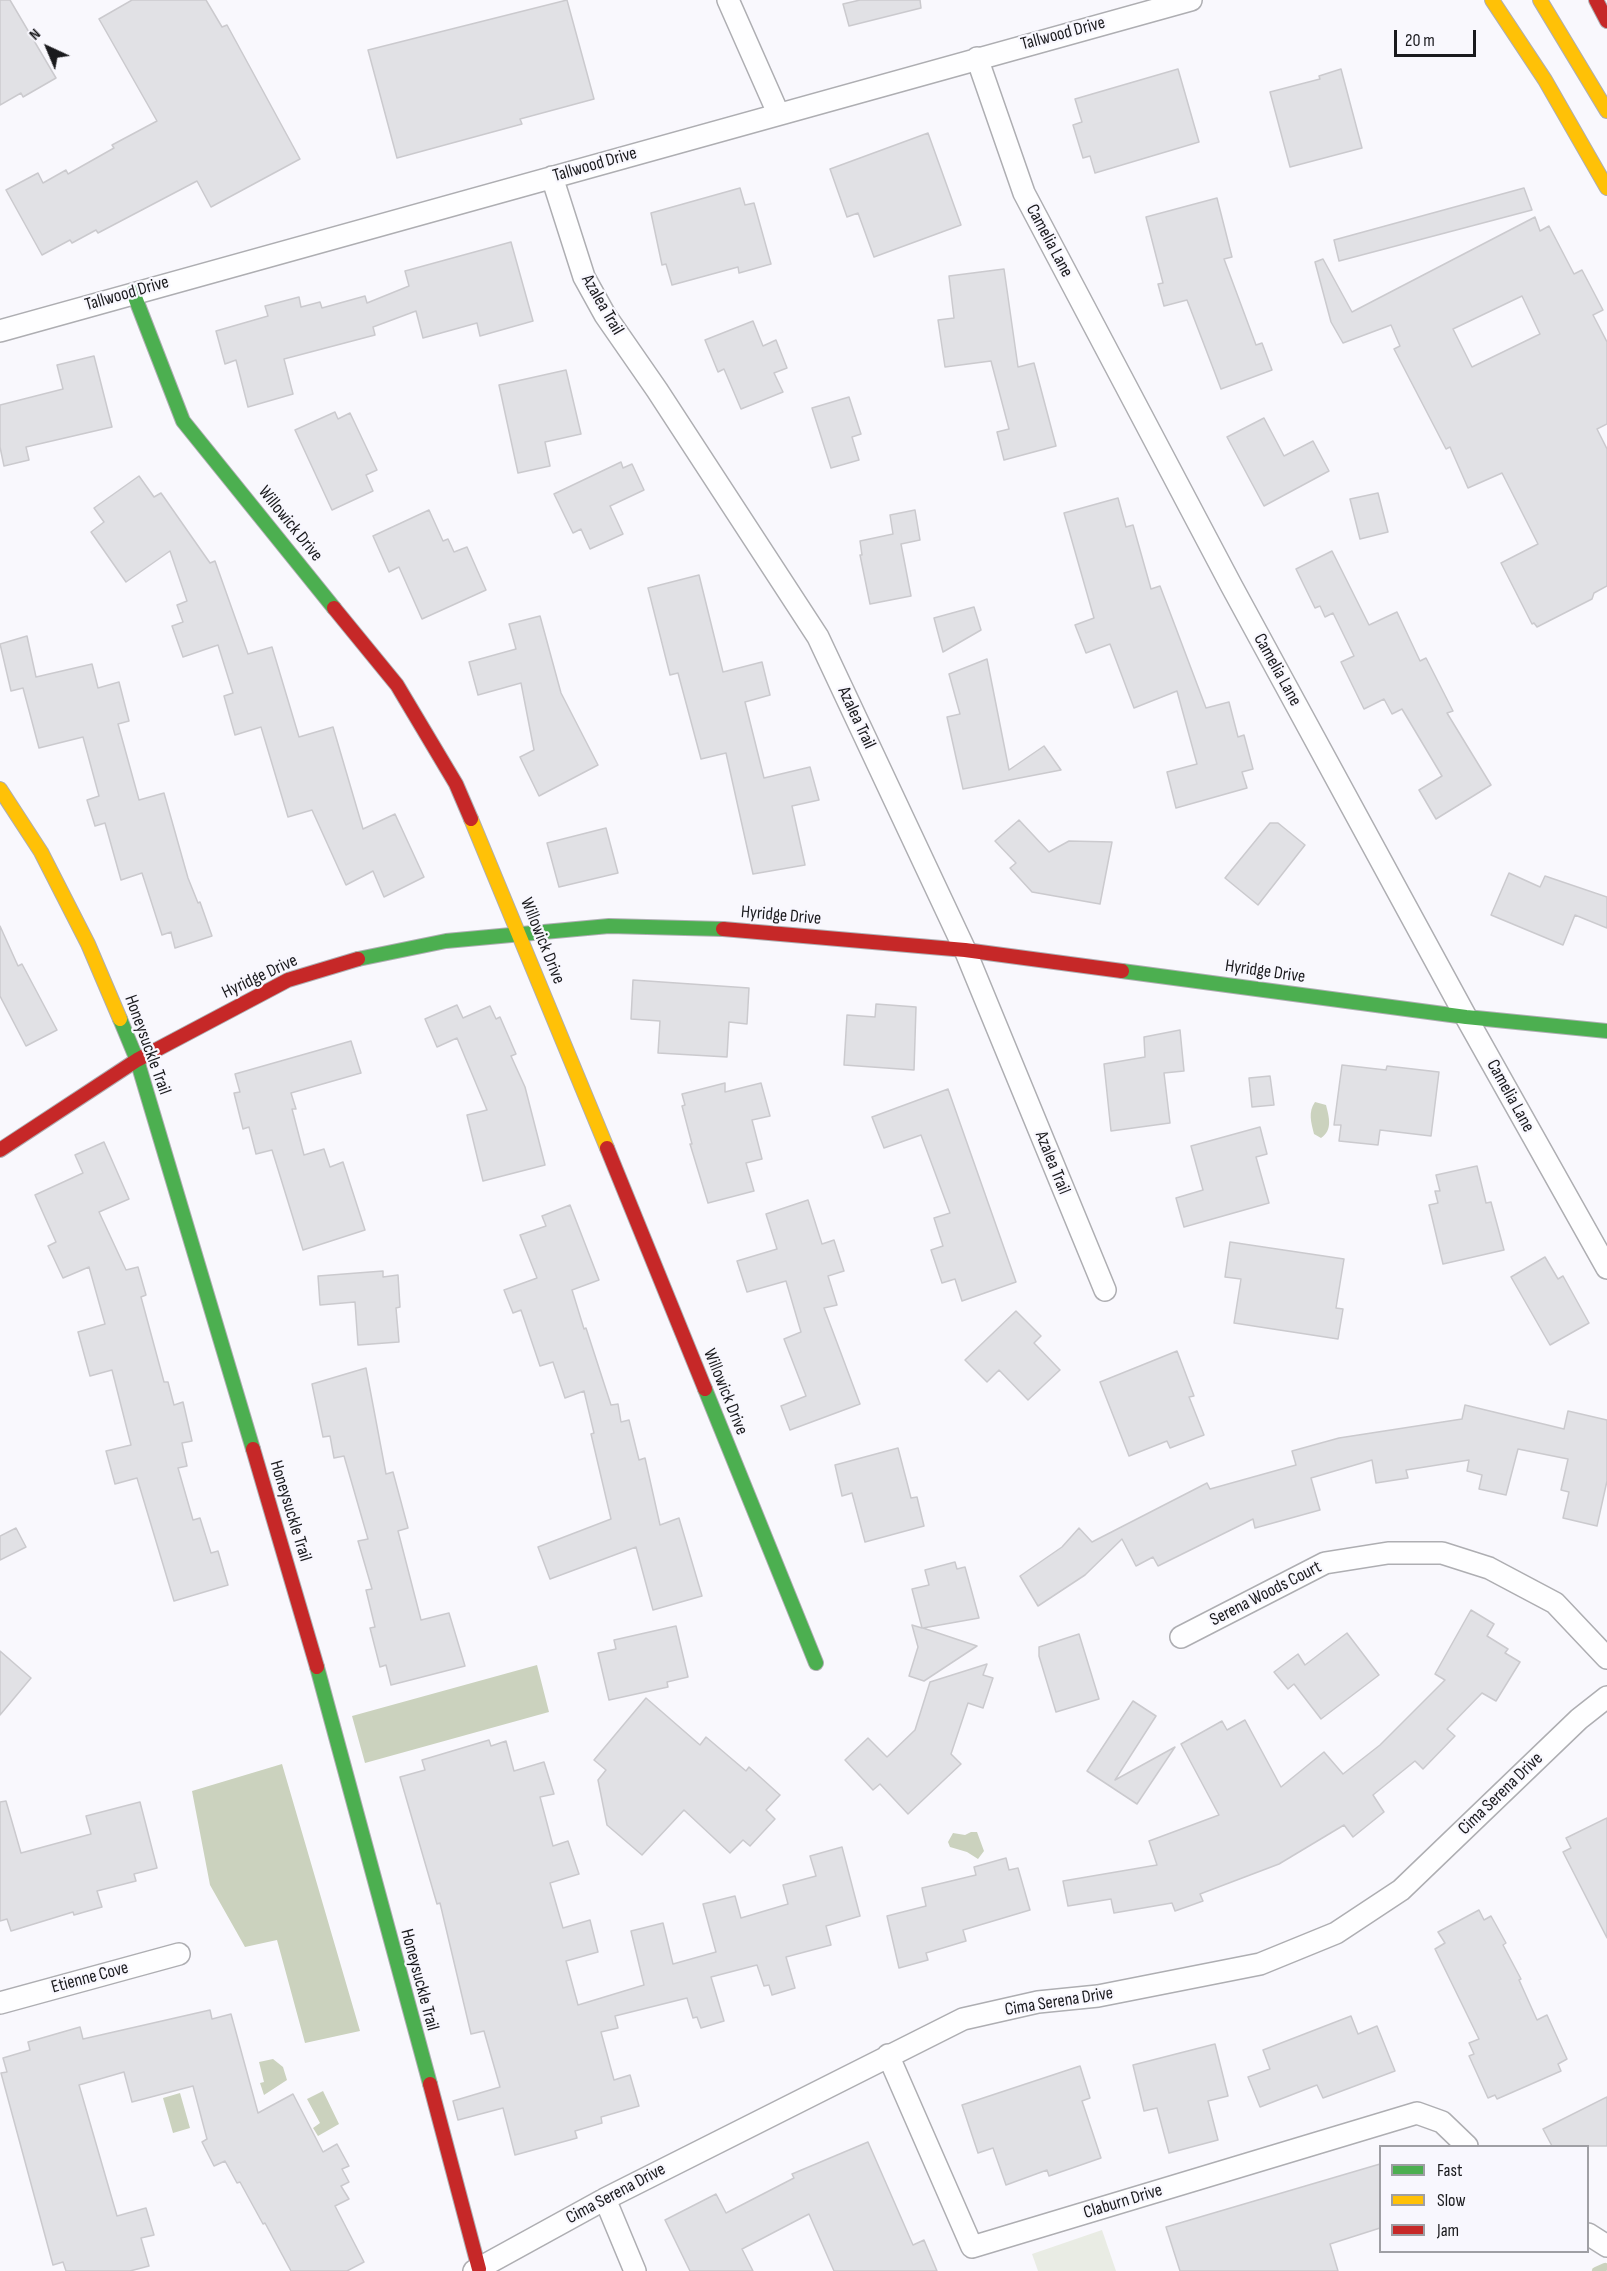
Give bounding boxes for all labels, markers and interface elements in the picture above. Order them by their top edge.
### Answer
street label: Tallwood Drive [1018,12,1108,56]
north arrow [18,18,78,78]
scale bar [1397,18,1480,56]
text: N [25,25,45,44]
text: 20 m [1405,30,1435,51]
street label: Tallwood Drive [550,143,640,187]
street label: Camelia Lane [1021,201,1077,281]
street label: Azalea Trail [576,271,628,339]
street label: Tallwood Drive [82,272,172,316]
street label: Willowick Drive [253,482,327,566]
street label: Camelia Lane [1248,630,1306,710]
street label: Azalea Trail [832,683,880,753]
street label: Willowick Drive [515,895,569,987]
street label: Hyridge Drive [740,902,822,930]
street label: Hyridge Drive [219,950,301,1004]
street label: Hyridge Drive [1224,956,1306,988]
street label: Honeysuckle Trail [119,992,175,1098]
street label: Camelia Lane [1481,1056,1539,1136]
street label: Azalea Trail [1030,1128,1074,1198]
street label: Willowick Drive [698,1346,752,1438]
street label: Honeysuckle Trail [264,1458,316,1564]
street label: Serena Woods Court [1207,1557,1325,1631]
street label: Cima Serena Drive [1454,1748,1548,1840]
street label: Honeysuckle Trail [395,1927,443,2033]
street label: Etienne Cove [49,1957,131,1999]
street label: Cima Serena Drive [1003,1983,1115,2021]
legend [1379,2145,1589,2253]
street label: Cima Serena Drive [563,2159,669,2229]
text: Fast [1437,2160,1462,2181]
street label: Claburn Drive [1081,2180,1165,2224]
text: Slow [1437,2190,1466,2211]
text: Jam [1437,2220,1459,2241]

